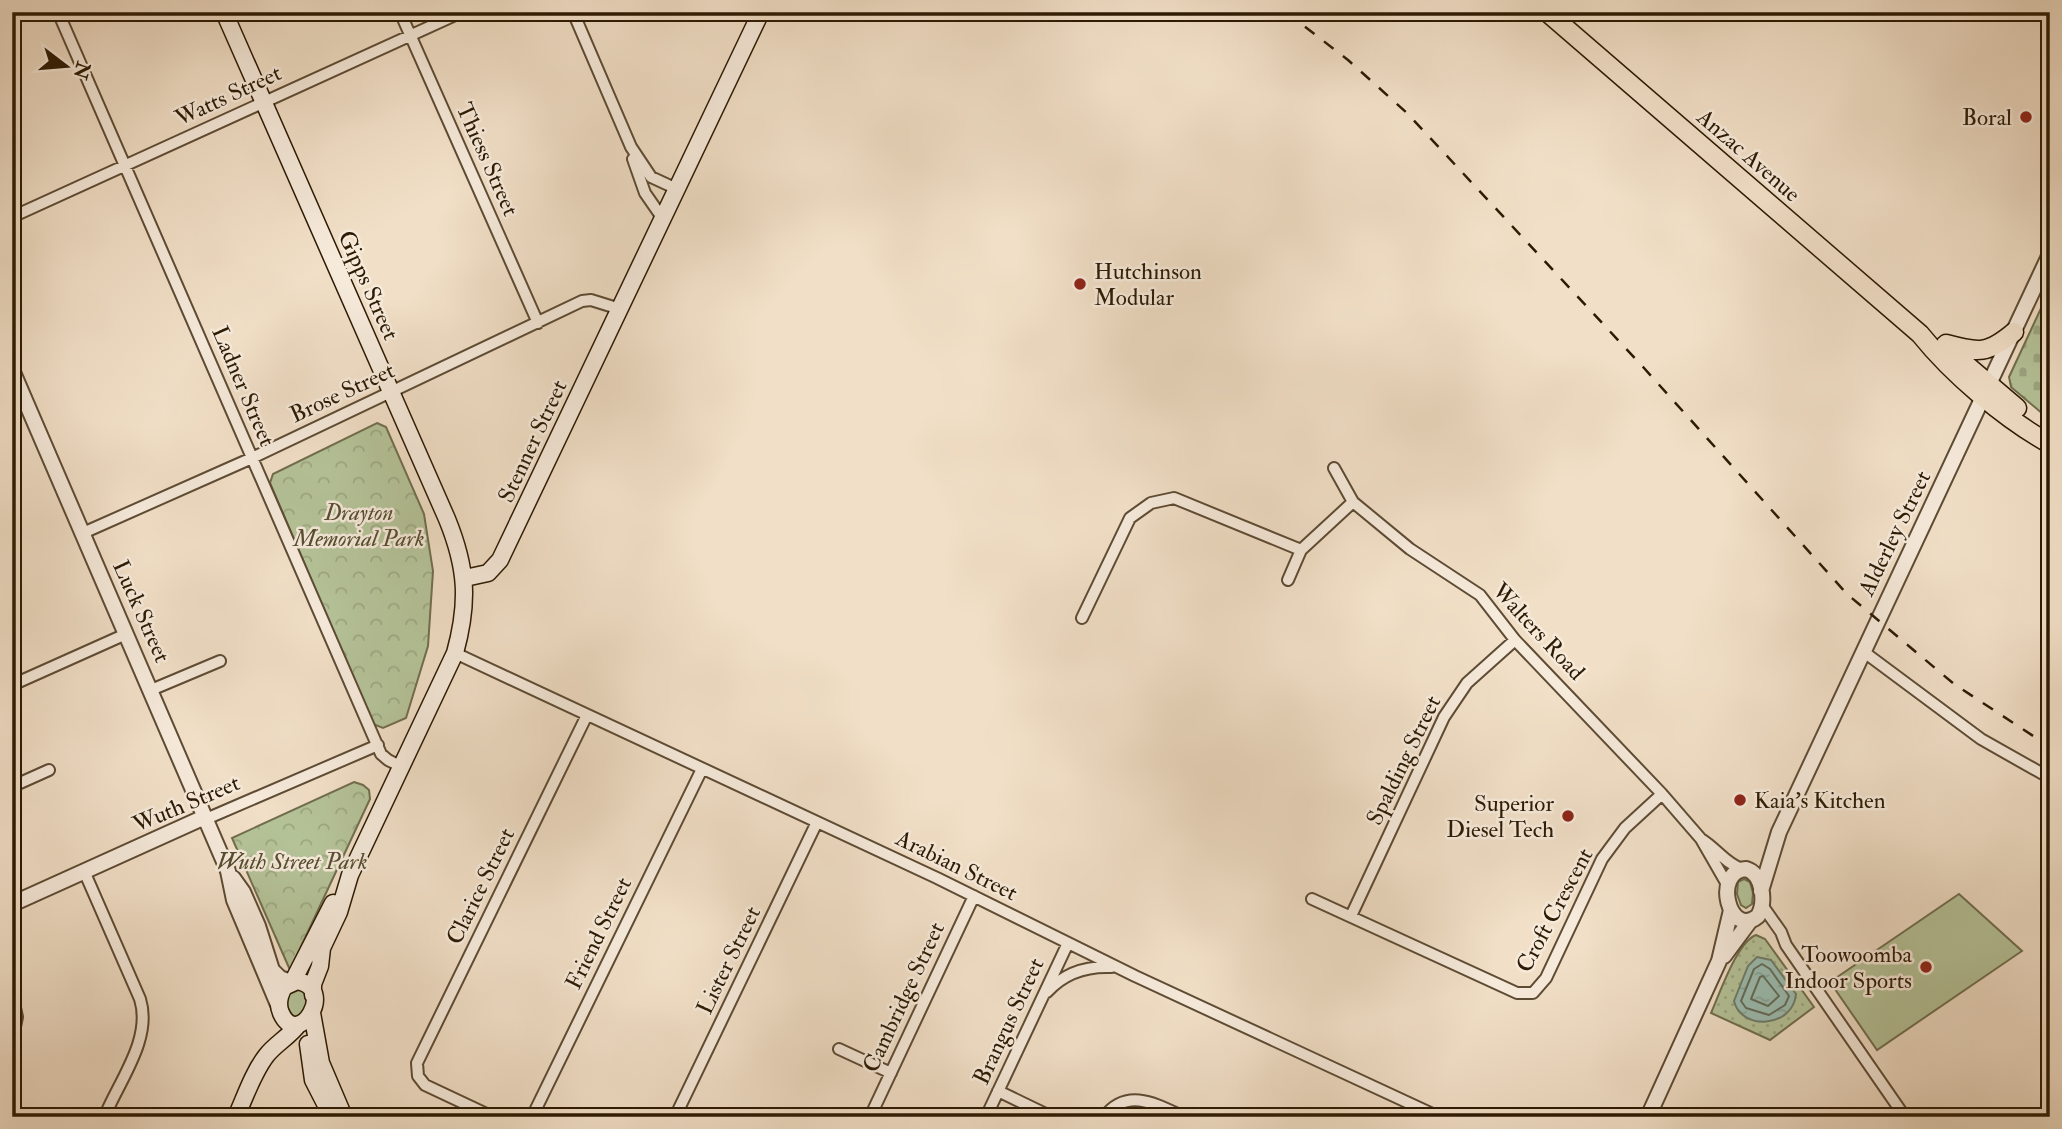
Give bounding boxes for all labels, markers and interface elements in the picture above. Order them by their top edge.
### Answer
north arrow [32,32,102,102]
text: N [67,58,96,83]
street label: Watts Street [170,58,286,133]
street label: Thiess Street [450,98,525,220]
street label: Anzac Avenue [1690,102,1807,208]
place label: Boral [1962,103,2012,132]
marker: Boral [2018,109,2034,125]
street label: Gipps Street [331,226,406,345]
place label: Hutchinson Modular [1094,257,1202,312]
marker: Hutchinson Modular [1072,276,1088,292]
street label: Ladner Street [205,322,282,451]
street label: Brose Street [285,356,399,429]
street label: Stenner Street [491,375,573,507]
street label: Alderley Street [1851,466,1937,601]
park label: Drayton Memorial Park [291,498,425,553]
street label: Luck Street [106,555,177,667]
street label: Walters Road [1485,576,1591,686]
street label: Spalding Street [1360,691,1448,830]
street label: Wuth Street [127,768,244,839]
place label: Kaia's Kitchen [1754,786,1886,815]
place label: Superior Diesel Tech [1446,789,1554,844]
marker: Kaia's Kitchen [1732,792,1748,808]
marker: Superior Diesel Tech [1560,808,1576,824]
street label: Clarice Street [440,823,521,949]
street label: Arabian Street [890,823,1022,907]
street label: Croft Crescent [1510,843,1599,977]
park label: Wuth Street Park [216,847,368,876]
street label: Friend Street [559,872,638,994]
street label: Lister Street [690,901,767,1019]
street label: Cambridge Street [856,918,951,1077]
place label: Toowoomba Indoor Sports [1785,940,1913,996]
street label: Brangus Street [966,953,1050,1089]
marker: Toowoomba Indoor Sports [1918,959,1934,975]

